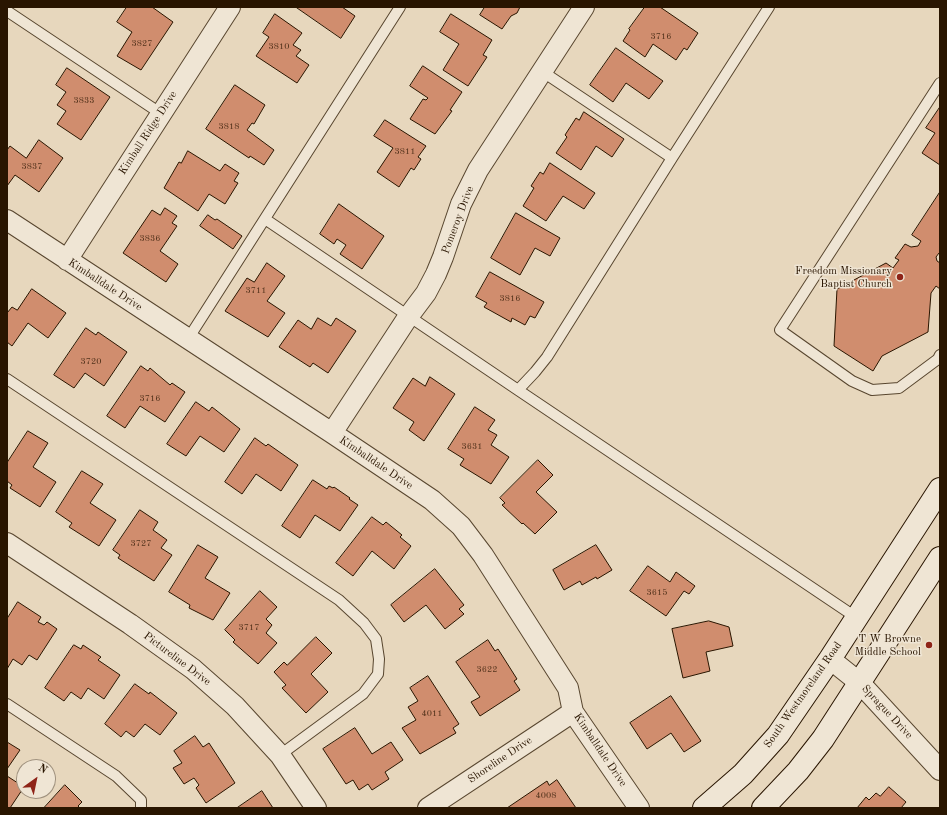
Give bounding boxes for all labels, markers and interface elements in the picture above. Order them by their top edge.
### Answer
house number: 3716 [651,32,671,42]
house number: 3827 [132,39,152,49]
house number: 3810 [269,42,289,52]
street label: Kimball Ridge Drive [116,89,180,177]
house number: 3833 [74,96,94,106]
house number: 3818 [219,122,239,132]
house number: 3811 [395,147,415,157]
house number: 3837 [22,162,42,172]
street label: Pomeroy Drive [439,184,477,256]
house number: 3836 [140,234,160,244]
street label: Kimballdale Drive [65,256,145,314]
place label: Freedom Missionary Baptist Church [795,264,892,290]
marker: Freedom Missionary Baptist Church [895,272,905,282]
house number: 3711 [246,286,266,296]
house number: 3816 [500,294,520,304]
house number: 3720 [81,357,101,367]
house number: 3716 [140,394,160,404]
street label: Kimballdale Drive [337,434,415,492]
house number: 3631 [462,442,482,452]
house number: 3727 [131,539,151,549]
house number: 3615 [647,588,667,598]
house number: 3717 [239,623,259,633]
street label: Pictureline Drive [141,629,213,689]
place label: T W Browne Middle School [855,632,921,658]
street label: South Westmoreland Road [761,639,845,751]
marker: T W Browne Middle School [924,640,934,650]
house number: 3622 [477,665,497,675]
street label: Sprague Drive [859,682,915,742]
house number: 4011 [422,709,442,719]
street label: Kimballdale Drive [571,711,629,789]
street label: Shoreline Drive [466,734,534,786]
north arrow [16,759,56,799]
text: N [36,762,49,776]
house number: 4008 [536,791,556,801]

